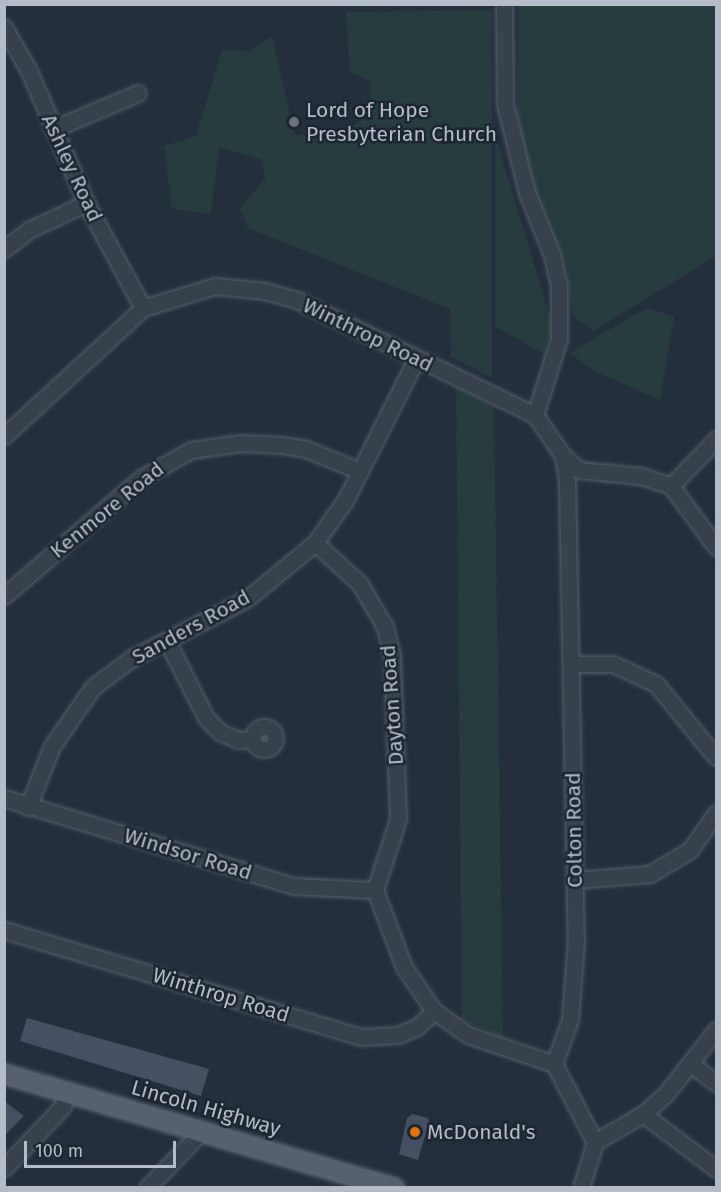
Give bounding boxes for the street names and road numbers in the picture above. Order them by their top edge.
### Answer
street label: Ashley Road [36,110,108,226]
street label: Winthrop Road [299,293,437,377]
street label: Kenmore Road [45,456,169,564]
street label: Sanders Road [128,584,254,670]
street label: Dayton Road [375,644,409,766]
street label: Colton Road [560,772,588,888]
street label: Windsor Road [121,823,255,885]
street label: Winthrop Road [150,962,292,1028]
street label: Lincoln Highway [128,1075,284,1141]

